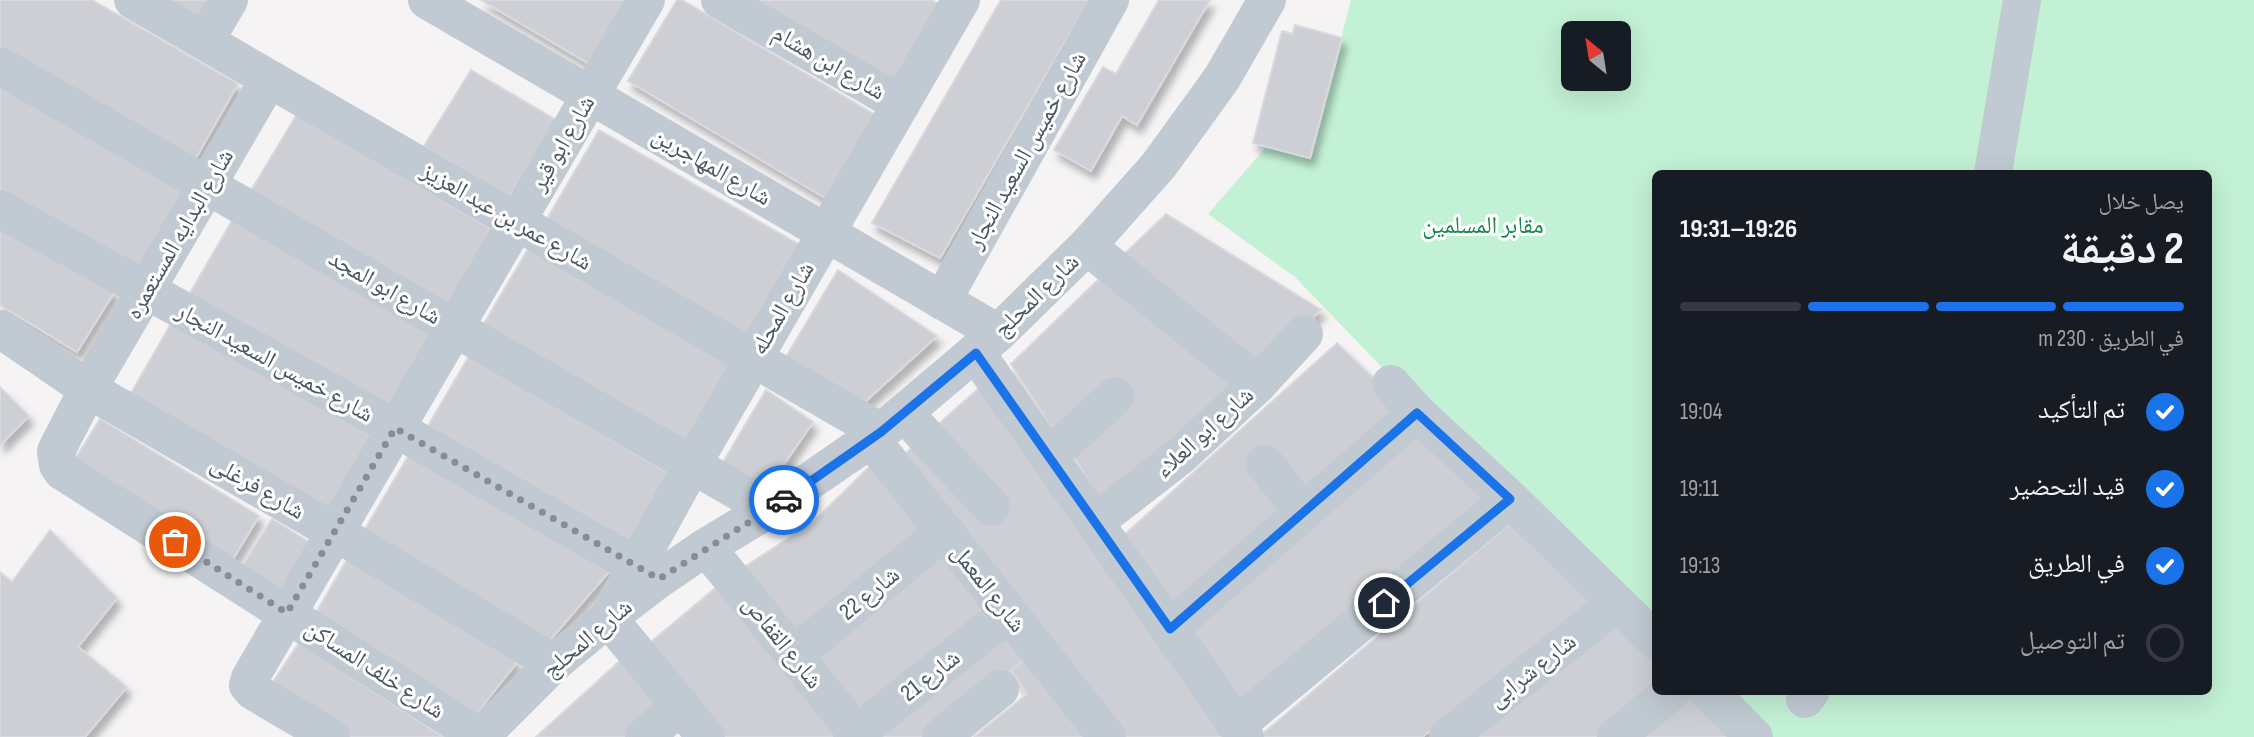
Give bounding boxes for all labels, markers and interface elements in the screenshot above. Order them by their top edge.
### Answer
street label: شارع ابن هشام [767,18,890,107]
north arrow [1561,21,1631,91]
map controls [1561,21,1631,91]
street label: شارع خميس السعيد النجار [960,47,1093,255]
street label: شارع ابو قير [523,90,601,197]
street label: شارع المهاجرين [647,121,776,212]
street label: شارع البدايه المستعمره [119,144,240,325]
street label: شارع عمر بن عبد العزيز [415,155,597,277]
text: يصل خلال [2099,188,2184,216]
park label: مقابر المسلمين [1422,211,1544,240]
text: 19:26–19:31 [1680,214,1797,245]
text: 2 دقيقة [2060,222,2184,277]
street label: شارع ابو المجد [323,244,446,331]
street label: شارع المحلج [987,247,1085,343]
street label: شارع المحله [744,256,821,360]
street label: شارع خميس السعيد النجار [170,296,378,429]
text: في الطريق · 230 m [2038,325,2184,353]
street label: شارع ابو العلاء [1149,381,1260,484]
icon: check [2146,393,2184,431]
text: تم التأكيد [2038,395,2125,426]
text: 19:04 [1680,398,1722,426]
street label: شارع فرغلى [206,449,310,526]
courier [749,465,819,535]
icon: check [2146,470,2184,508]
text: قيد التحضير [2010,472,2125,503]
text: 19:11 [1680,475,1719,503]
icon: car [765,481,803,519]
pin [145,512,205,572]
icon: bag [156,523,194,561]
street label: شارع المعمل [945,538,1032,638]
icon: check [2146,547,2184,585]
text: في الطريق [2028,549,2125,580]
text: 19:13 [1680,552,1720,580]
street label: شارع 22 [833,560,905,626]
pin [1354,573,1414,633]
icon: home [1365,584,1403,622]
street label: شارع القفاص [736,590,829,695]
street label: شارع المحلج [537,593,638,684]
street label: شارع خلف المساكن [299,613,450,725]
text: تم التوصيل [2020,626,2125,657]
street label: شارع شرابى [1483,627,1582,714]
street label: شارع 21 [895,643,966,708]

